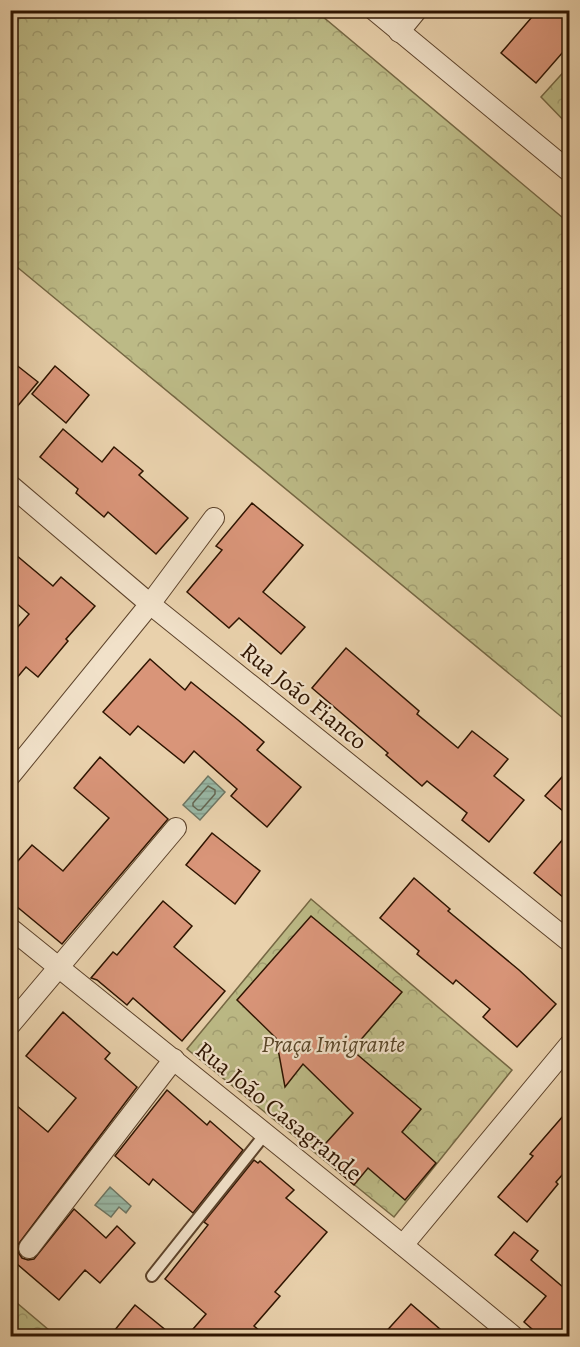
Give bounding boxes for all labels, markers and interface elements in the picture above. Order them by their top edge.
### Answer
street label: Rua João Fianco [234,635,374,757]
park label: Praça Imigrante [261,1028,405,1060]
street label: Rua João Casagrande [189,1034,369,1188]

